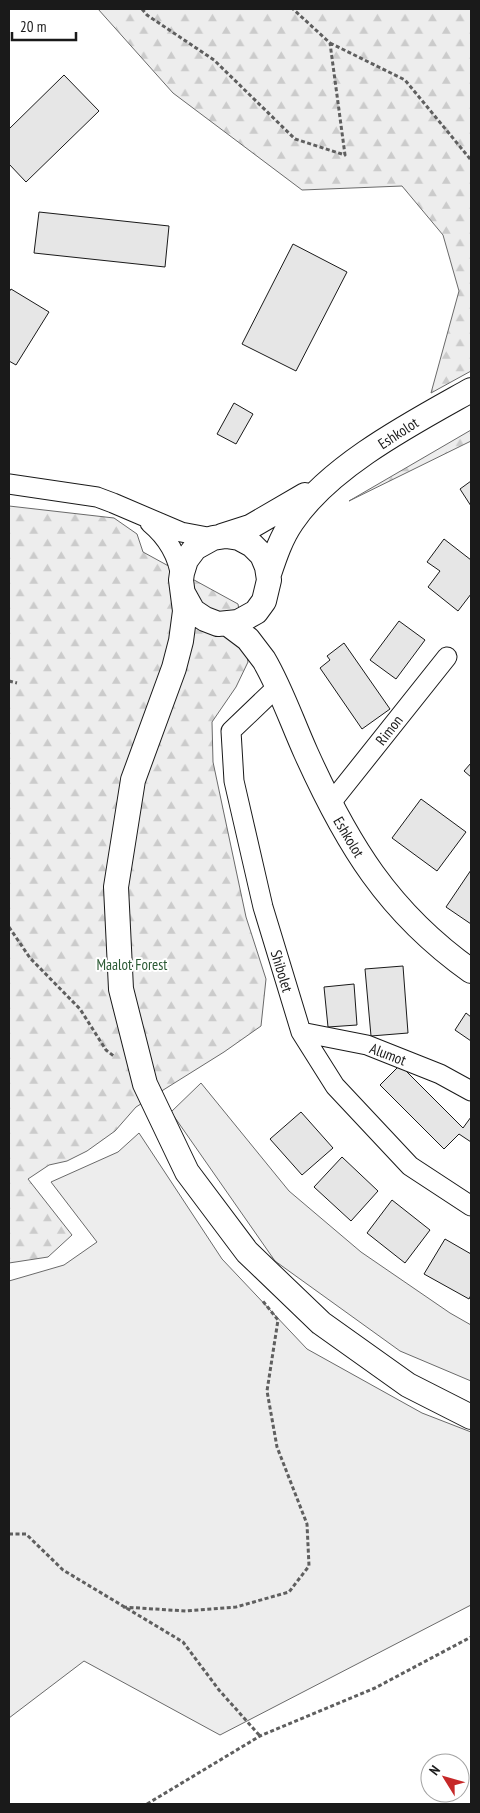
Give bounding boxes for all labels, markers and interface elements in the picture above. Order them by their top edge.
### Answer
scale bar [12,10,76,42]
text: 20 m [20,17,46,36]
street label: Eshkolot [374,413,422,453]
street label: Rimon [371,711,407,749]
street label: Eshkolot [329,813,369,861]
street label: Shibolet [267,948,297,994]
park label: Maalot Forest [96,955,168,974]
street label: Alumot [367,1038,409,1070]
north arrow [420,1753,470,1803]
text: N [425,1762,444,1779]

